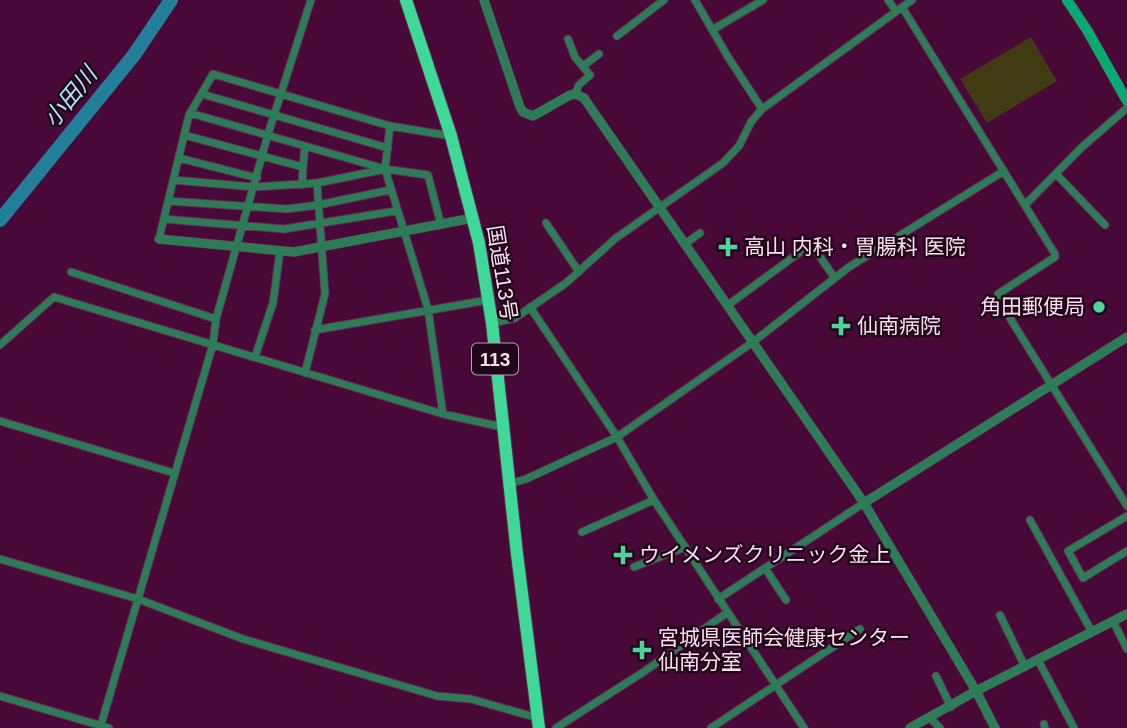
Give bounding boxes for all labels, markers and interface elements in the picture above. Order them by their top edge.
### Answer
water label: 小田川 [38,60,104,132]
street label: 国道113号 [484,223,521,322]
place label: 高山 内科・胃腸科 医院 [744,235,966,258]
marker: 高山 内科・胃腸科 医院 [718,237,738,257]
place label: 角田郵便局 [980,295,1085,318]
marker: 角田郵便局 [1091,299,1107,315]
place label: 仙南病院 [857,314,941,337]
marker: 仙南病院 [831,316,851,336]
road number: 113 [472,344,518,374]
place label: ウイメンズクリニック金上 [639,543,891,566]
marker: ウイメンズクリニック金上 [613,545,633,565]
place label: 宮城県医師会健康センター 仙南分室 [658,626,910,673]
marker: 宮城県医師会健康センター 仙南分室 [632,640,652,660]

